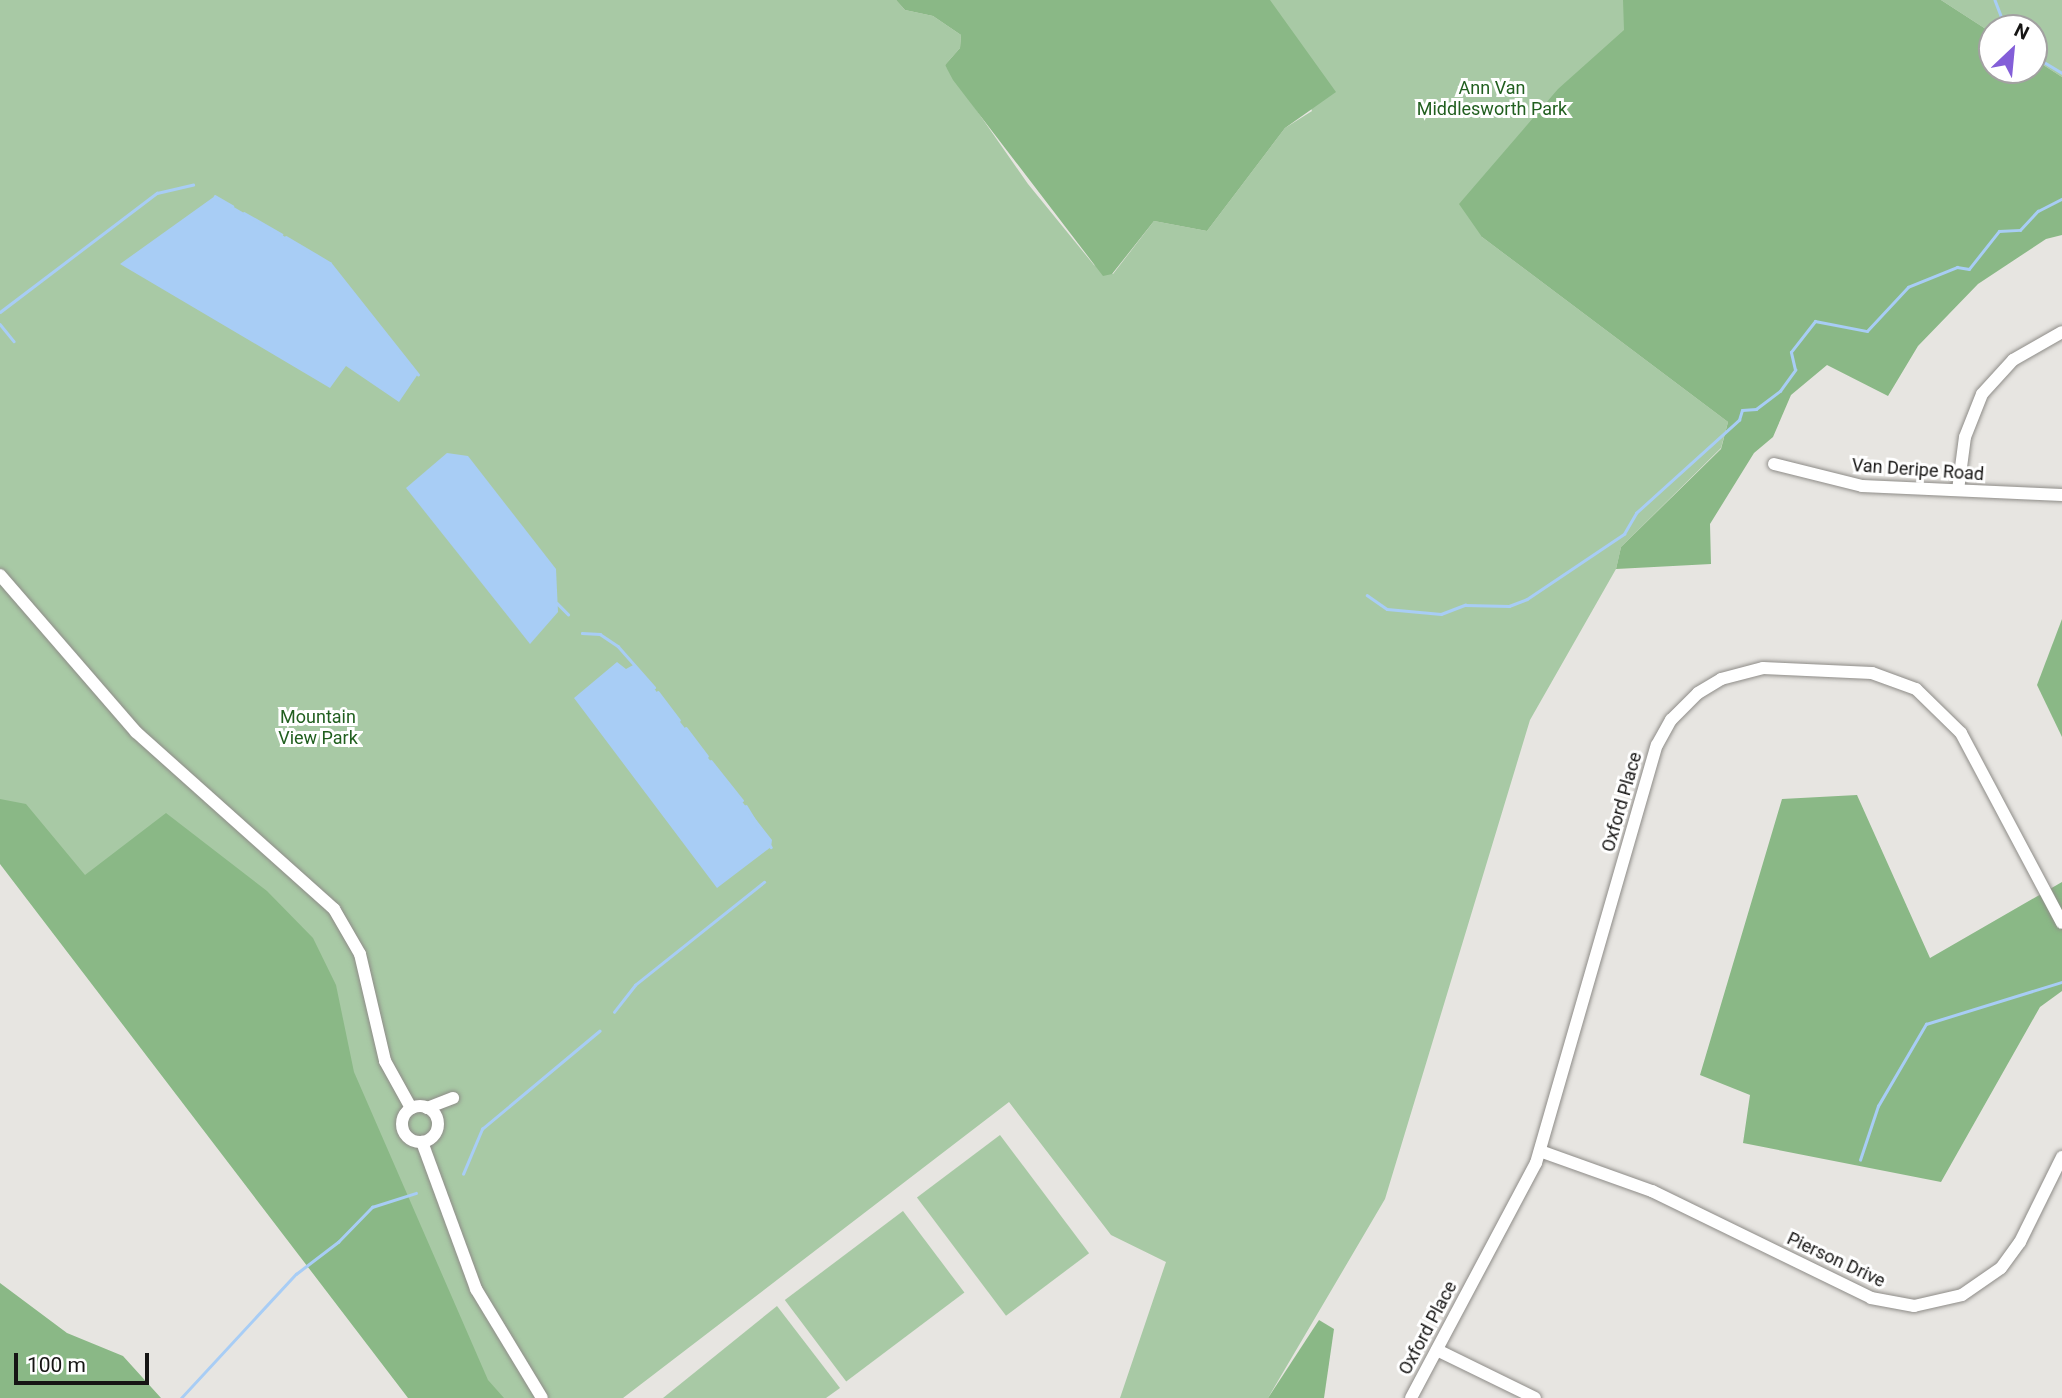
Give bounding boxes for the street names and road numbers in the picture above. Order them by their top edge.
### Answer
street label: Van Deripe Road [1851,455,1985,485]
street label: Oxford Place [1597,750,1647,854]
street label: Pierson Drive [1784,1228,1888,1292]
street label: Oxford Place [1394,1278,1462,1378]

